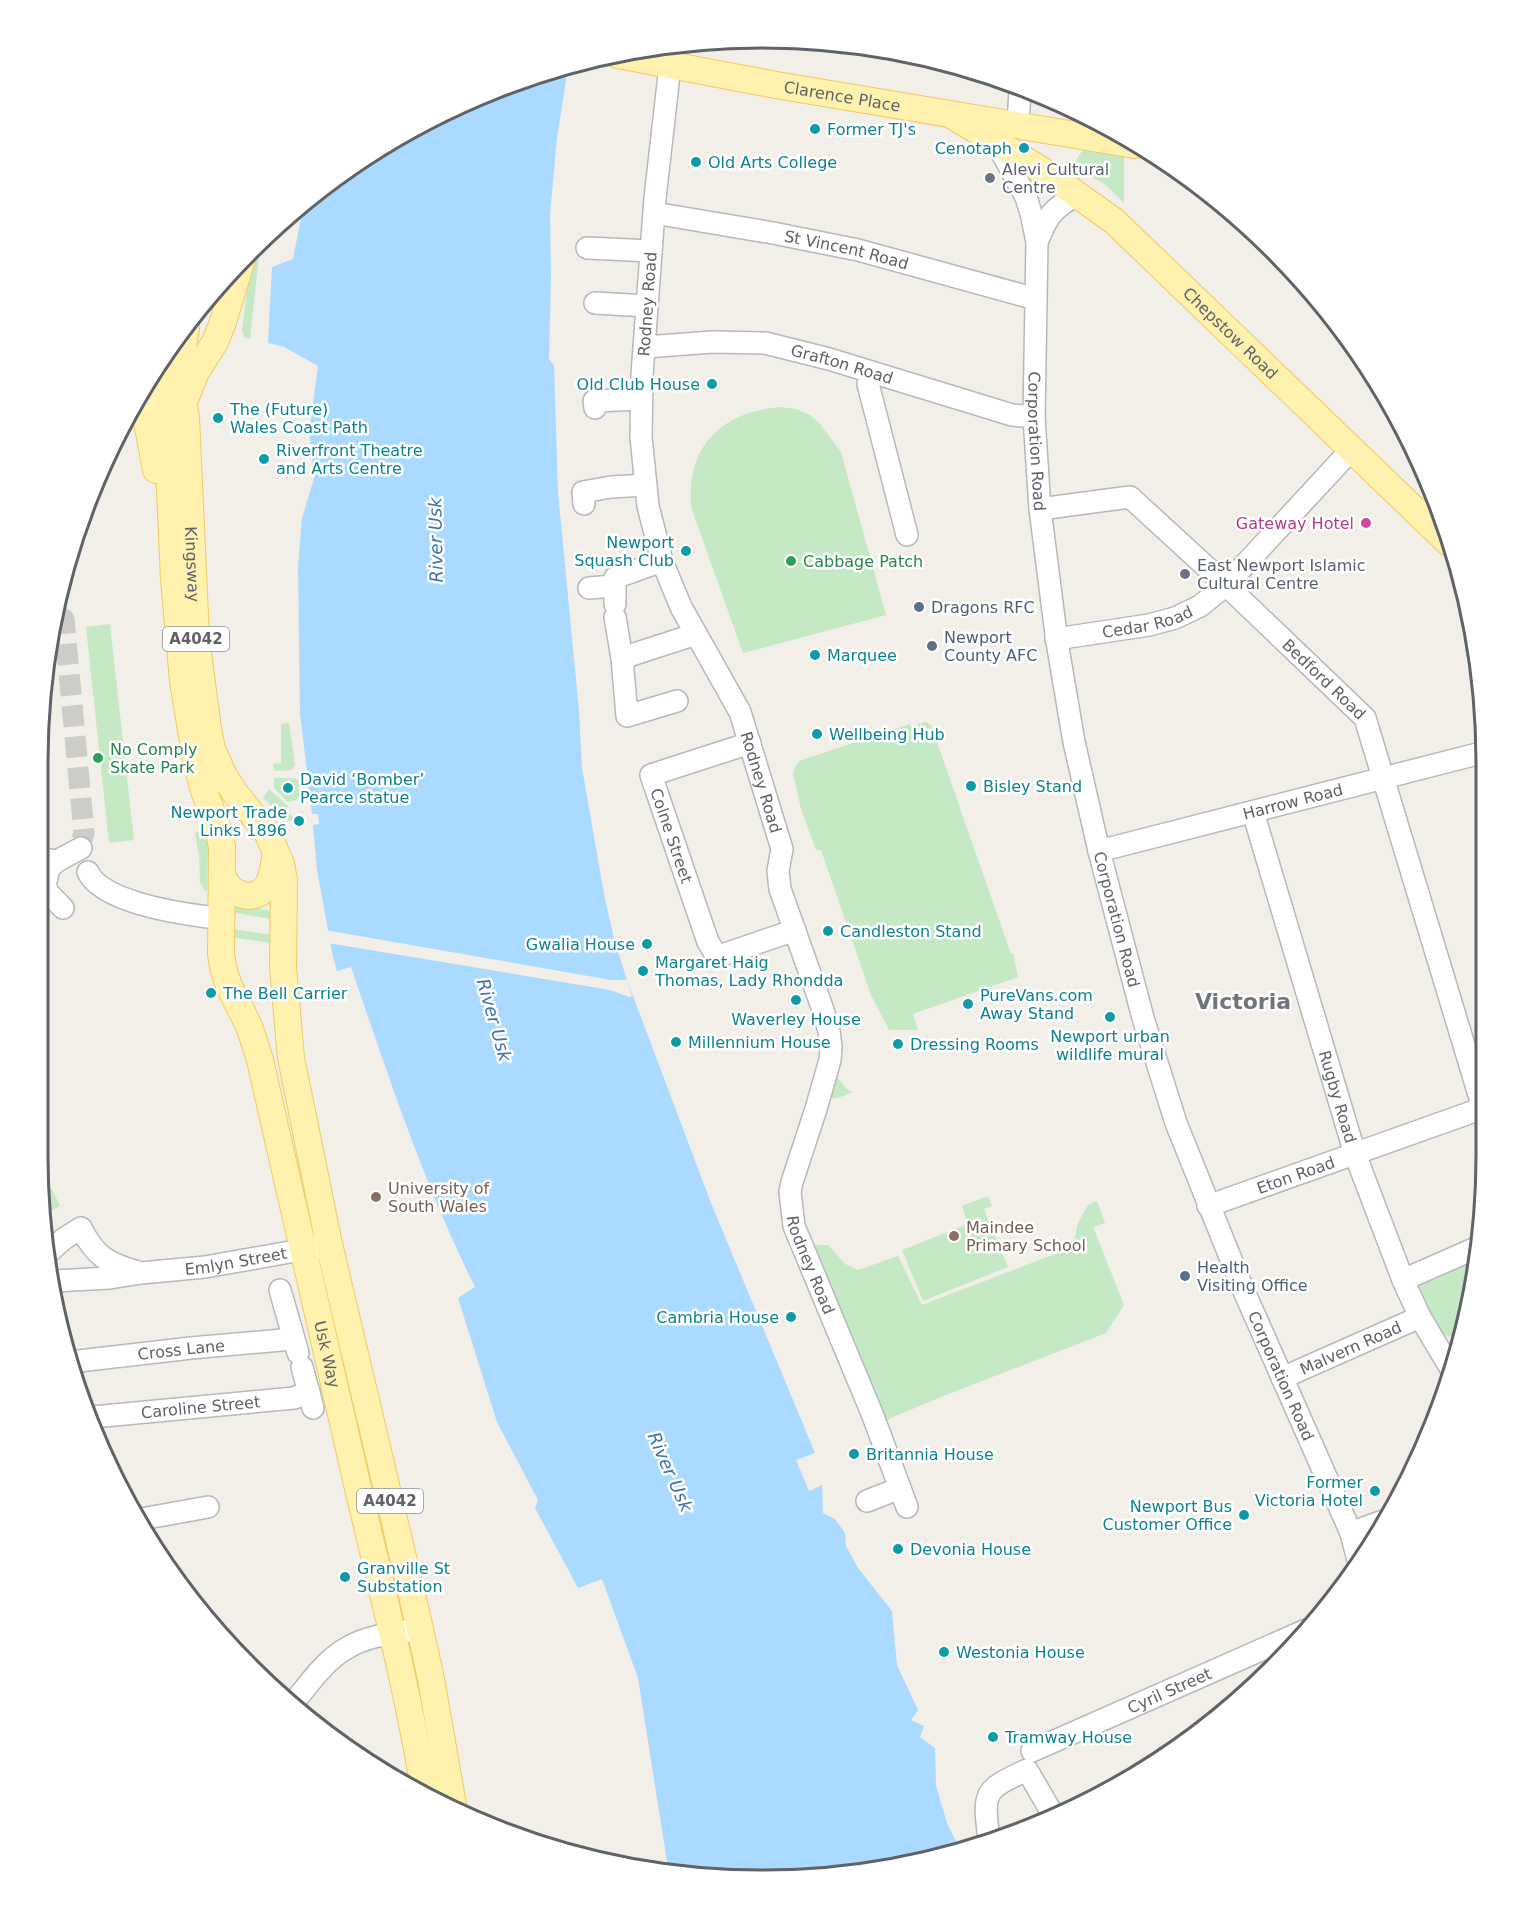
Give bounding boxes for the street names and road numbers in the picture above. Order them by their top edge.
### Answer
street label: Clarence Place [782,77,902,116]
street label: St Vincent Road [783,226,911,273]
street label: Rodney Road [634,251,661,357]
street label: Chepstow Road [1179,284,1282,383]
street label: Grafton Road [789,341,895,388]
street label: Corporation Road [1024,371,1049,512]
street label: Kingsway [181,526,203,603]
street label: Cedar Road [1101,602,1196,642]
road number: A4042 [163,627,229,651]
street label: Bedford Road [1278,635,1370,724]
street label: Rodney Road [737,729,786,835]
street label: Harrow Road [1241,780,1345,824]
street label: Colne Street [646,786,696,886]
street label: Corporation Road [1090,849,1144,989]
street label: Rugby Road [1315,1048,1360,1145]
street label: Eton Road [1254,1153,1337,1198]
street label: Rodney Road [783,1214,839,1317]
street label: Emlyn Street [184,1244,288,1279]
street label: Corporation Road [1244,1308,1318,1444]
street label: Malvern Road [1297,1317,1405,1379]
street label: Usk Way [310,1319,344,1390]
street label: Cross Lane [137,1336,226,1364]
street label: Caroline Street [140,1392,261,1422]
road number: A4042 [357,1489,423,1513]
street label: Cyril Street [1124,1664,1214,1718]

